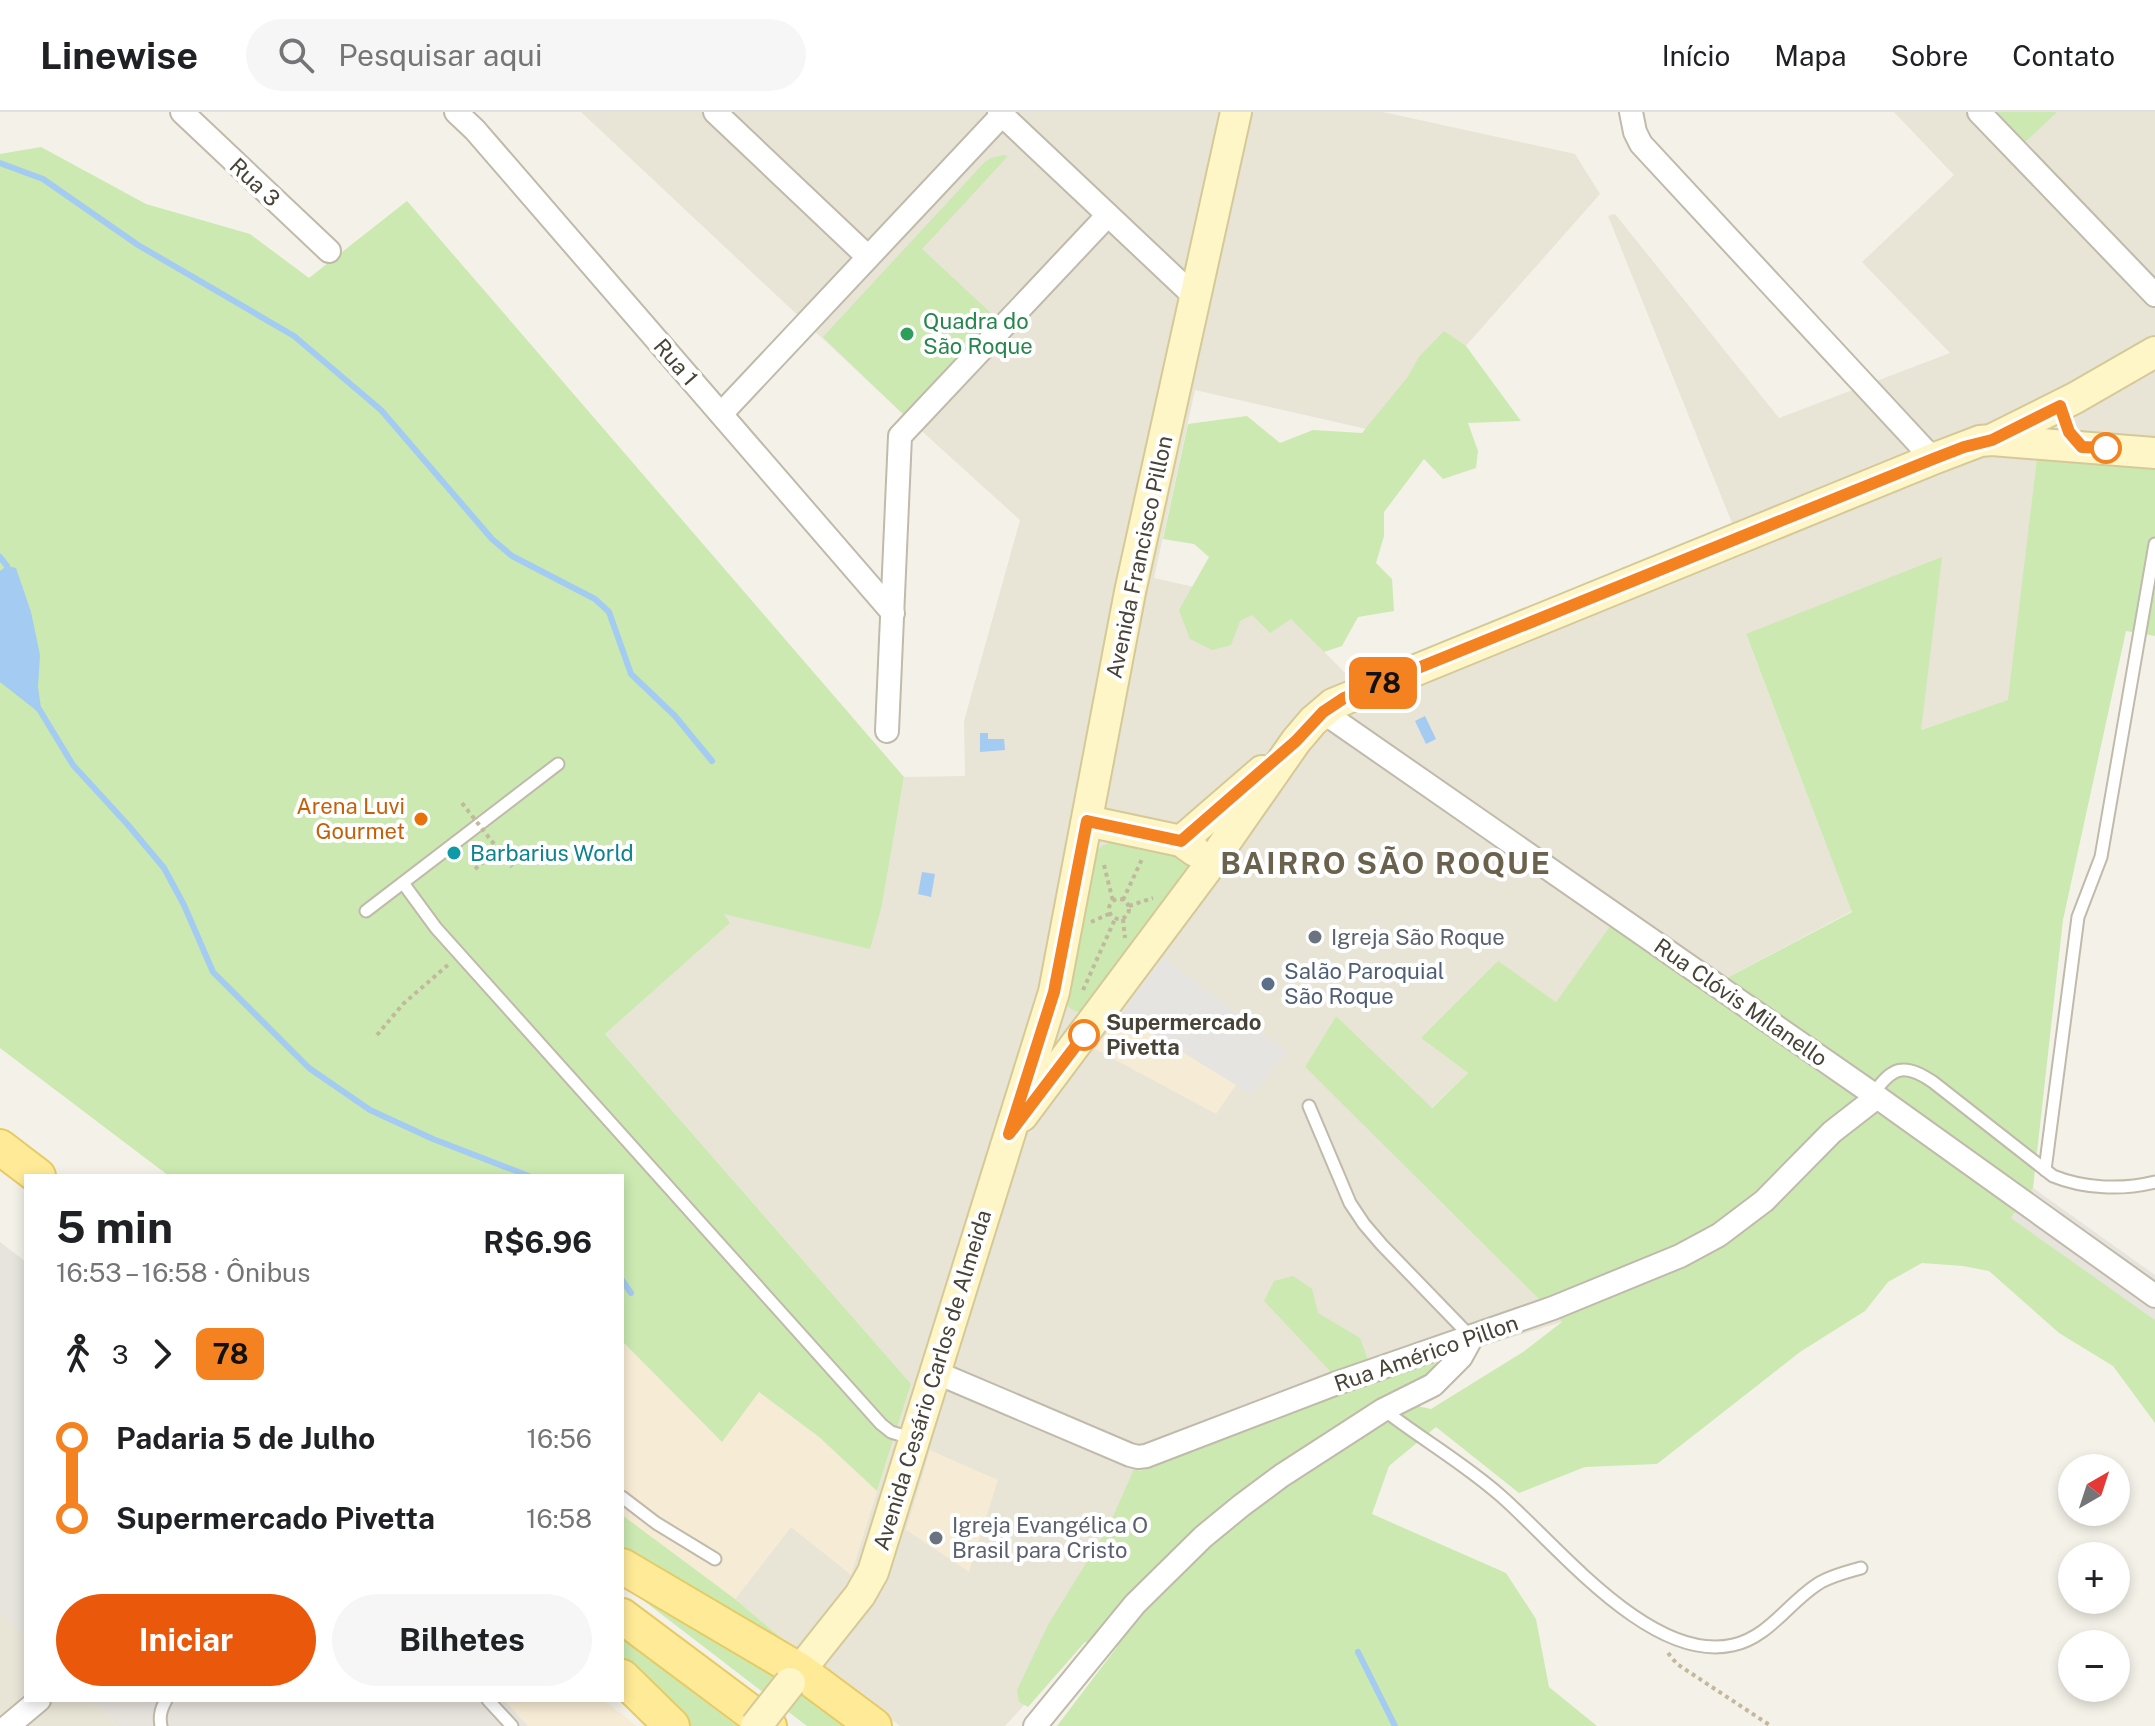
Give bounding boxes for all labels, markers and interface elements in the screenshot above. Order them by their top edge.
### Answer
search box [246,19,806,91]
text: Linewise [40,33,198,78]
icon: search [274,33,318,77]
text: Pesquisar aqui [338,37,542,73]
text: Início [1662,39,1730,72]
text: Mapa [1774,39,1846,72]
text: Sobre [1890,39,1968,72]
text: Contato [2012,39,2115,72]
street label: Rua 3 [225,152,285,212]
place label: Quadra do São Roque [923,308,1033,359]
marker: Quadra do São Roque [898,325,916,343]
street label: Rua 1 [648,333,704,391]
street label: Avenida Francisco Pillon [1101,433,1177,681]
unlabelled marker [2091,433,2121,463]
line badge: 78 [1347,657,1419,709]
text: 78 [1365,666,1401,699]
place label: Arena Luvi Gourmet [296,793,405,844]
marker: Arena Luvi Gourmet [412,810,430,828]
place label: Barbarius World [470,840,634,866]
marker: Barbarius World [445,844,463,862]
district label: BAIRRO SÃO ROQUE [1220,845,1552,881]
place label: Igreja São Roque [1331,924,1505,950]
marker: Igreja São Roque [1306,928,1324,946]
street label: Rua Clóvis Milanello [1649,932,1833,1072]
place label: Salão Paroquial São Roque [1284,958,1444,1009]
marker: Salão Paroquial São Roque [1259,975,1277,993]
place label: Supermercado Pivetta [1106,1009,1261,1060]
marker: Supermercado Pivetta [1069,1020,1099,1050]
text: 5 min [56,1201,173,1253]
street label: Avenida Cesário Carlos de Almeida [868,1207,996,1553]
text: R$6.96 [483,1224,592,1260]
text: 16:53 – 16:58 · Ônibus [56,1257,310,1288]
street label: Rua Américo Pillon [1331,1309,1521,1397]
icon: walk [56,1332,100,1376]
icon: forward [140,1332,184,1376]
text: 78 [212,1337,248,1370]
text: 3 [112,1339,128,1370]
text: Padaria 5 de Julho [116,1420,375,1456]
text: 16:56 [527,1423,592,1454]
north arrow [2058,1454,2130,1526]
map controls [2058,1454,2130,1702]
text: Supermercado Pivetta [116,1500,435,1536]
text: 16:58 [526,1503,592,1534]
place label: Igreja Evangélica O Brasil para Cristo [952,1512,1148,1563]
marker: Igreja Evangélica O Brasil para Cristo [927,1529,945,1547]
button: + [2058,1542,2130,1614]
button: Iniciar [56,1594,316,1686]
button: Bilhetes [332,1594,592,1686]
button: − [2058,1630,2130,1702]

